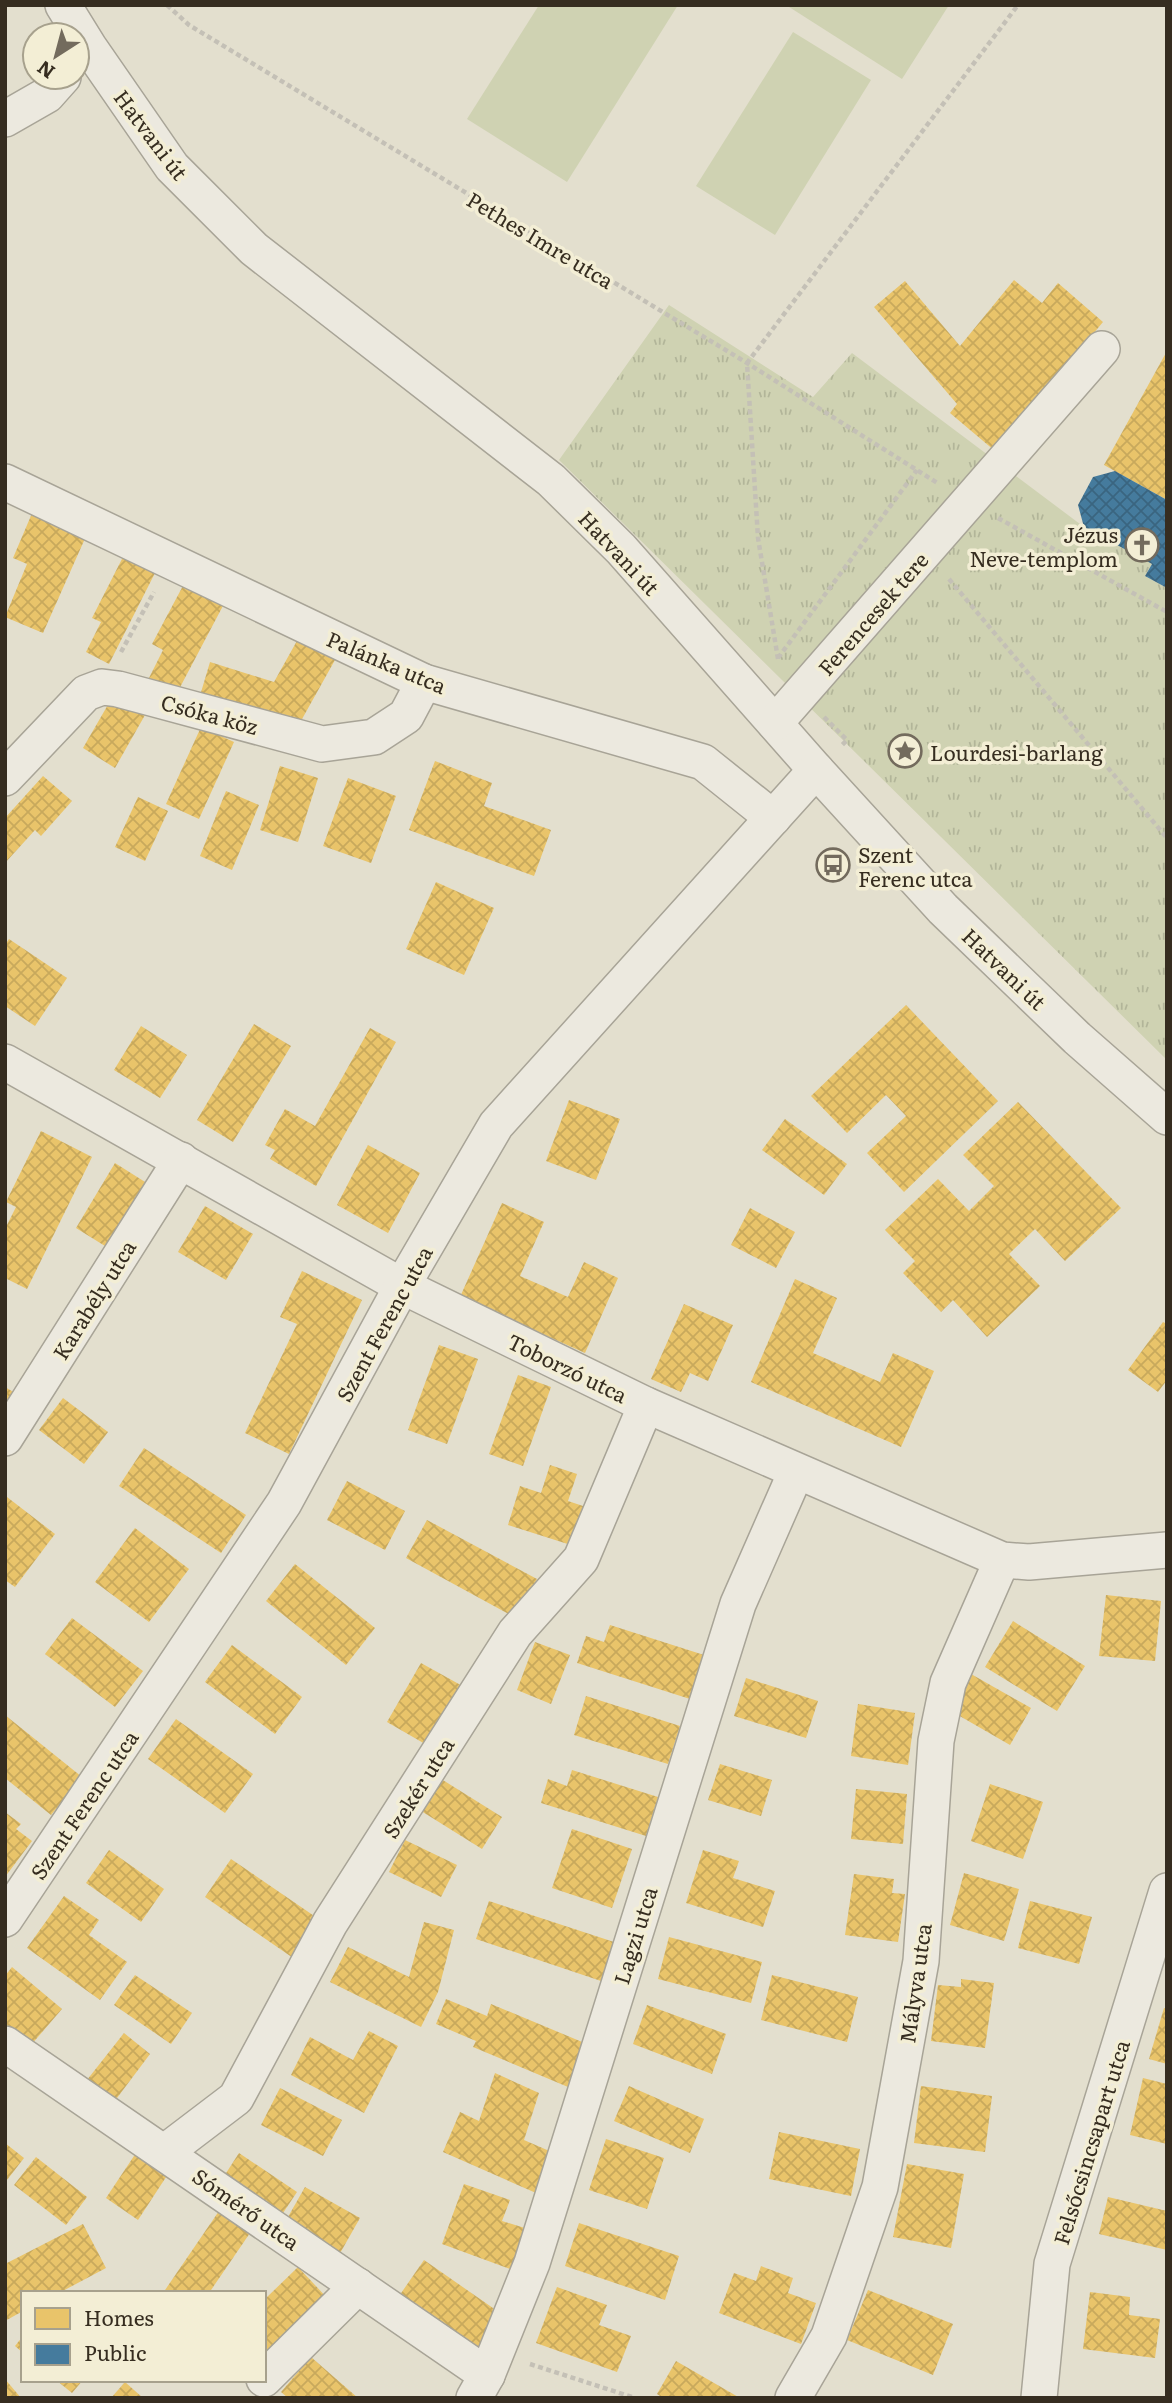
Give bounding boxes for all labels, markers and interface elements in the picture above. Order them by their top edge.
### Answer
north arrow [21,21,91,91]
text: N [31,55,60,87]
street label: Hatvani út [108,82,197,186]
street label: Pethes Imre utca [462,183,621,295]
street label: Hatvani út [572,503,668,602]
place label: Jézus Neve-templom [970,518,1118,573]
church icon: Jézus Neve-templom [1123,526,1161,564]
street label: Ferencesek tere [810,544,934,682]
street label: Palánka utca [322,622,452,700]
street label: Csóka köz [158,685,262,741]
place icon: Lourdesi-barlang [886,732,924,770]
place label: Lourdesi-barlang [930,736,1103,767]
place label: Szent Ferenc utca [858,838,973,893]
bus stop icon: Szent Ferenc utca [814,846,852,884]
street label: Hatvani út [956,920,1054,1016]
street label: Karabély utca [44,1233,143,1365]
street label: Szent Ferenc utca [327,1239,439,1407]
street label: Toborzó utca [503,1325,634,1410]
street label: Szent Ferenc utca [22,1723,145,1885]
street label: Szekér utca [374,1730,461,1843]
street label: Lagzi utca [604,1882,664,1988]
street label: Mályva utca [890,1920,938,2045]
street label: Felsőcsincsapart utca [1044,2035,1136,2248]
street label: Sómérő utca [187,2160,308,2257]
legend [21,2291,266,2382]
text: Homes [84,2301,154,2332]
text: Public [84,2336,146,2367]

